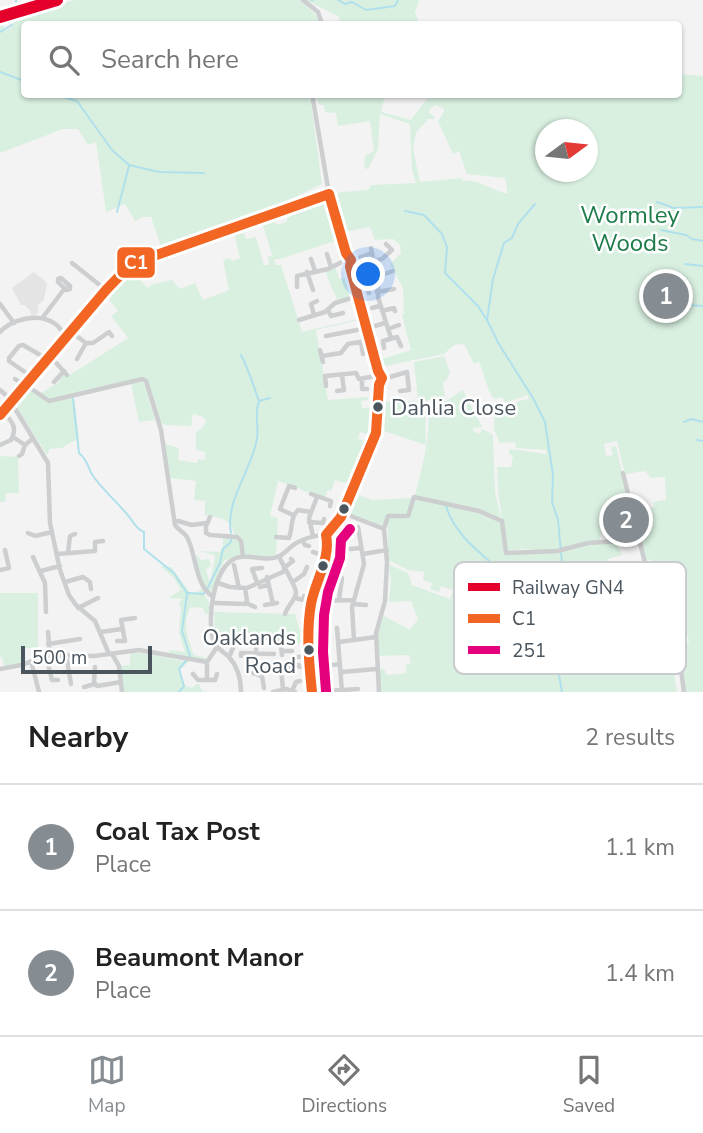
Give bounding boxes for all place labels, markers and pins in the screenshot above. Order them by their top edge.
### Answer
pin: 1 [643,270,689,322]
place label: Dahlia Close [391,393,516,423]
marker: Dahlia Close [371,400,385,414]
pin: 2 [603,494,649,546]
unlabelled marker [337,502,351,516]
unlabelled marker [316,559,330,573]
place label: Oaklands Road [202,623,296,681]
marker: Oaklands Road [302,643,316,657]

